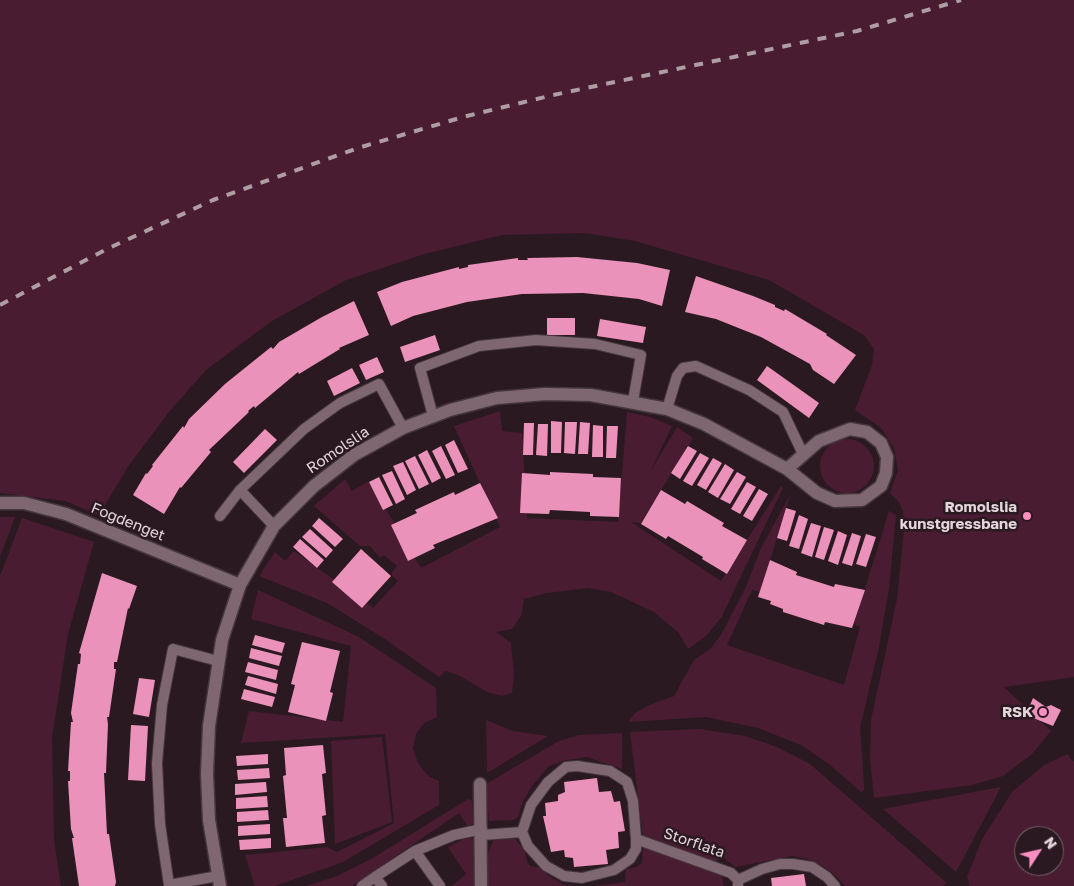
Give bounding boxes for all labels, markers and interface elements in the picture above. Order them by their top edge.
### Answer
street label: Romolslia [303,423,373,477]
place label: Romolslia kunstgressbane [900,498,1017,533]
street label: Fogdenget [88,499,168,545]
marker: Romolslia kunstgressbane [1021,510,1033,522]
place label: RSK [1002,703,1033,721]
marker: RSK [1037,706,1049,718]
street label: Storflata [661,824,727,862]
north arrow [1014,826,1064,876]
text: N [1041,833,1061,852]

